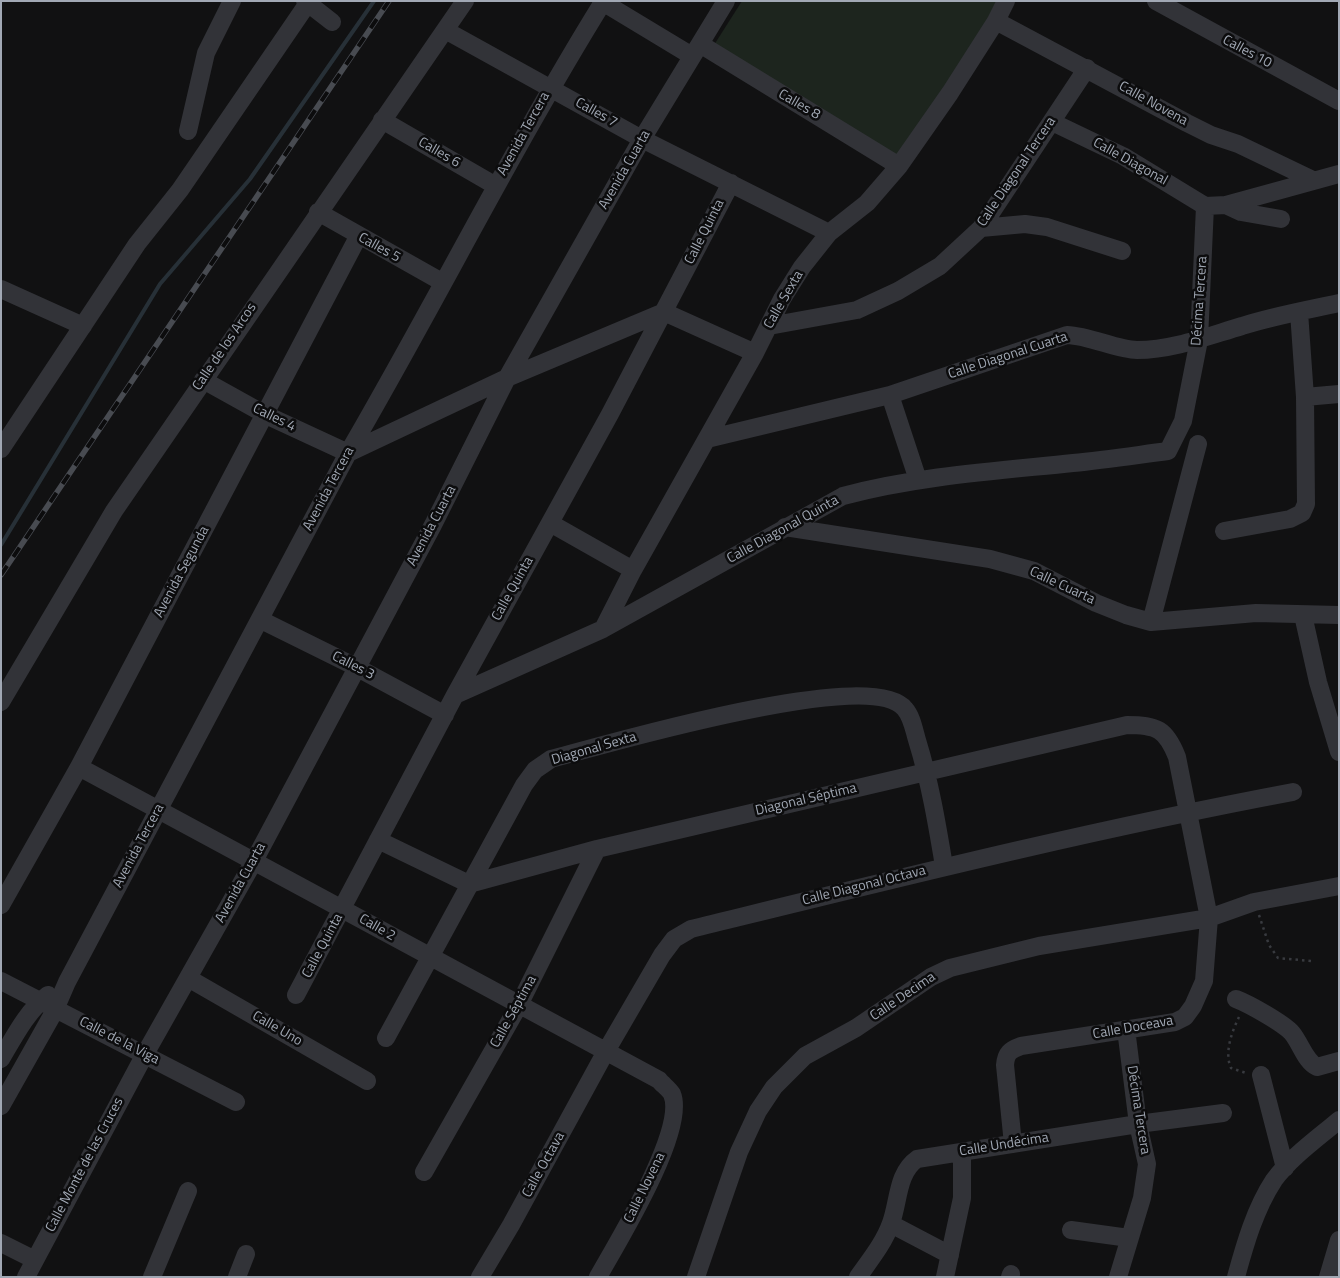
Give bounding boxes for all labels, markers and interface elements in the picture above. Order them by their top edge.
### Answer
street label: Calles 10 [1219,32,1275,72]
street label: Calle Novena [1116,78,1190,130]
street label: Calles 8 [775,86,823,124]
street label: Avenida Tercera [494,89,554,179]
street label: Calles 7 [572,95,620,131]
street label: Calle Diagonal Tercera [974,114,1060,230]
street label: Avenida Cuarta [596,127,654,213]
street label: Calles 6 [415,134,463,172]
street label: Calle Diagonal [1090,135,1170,189]
street label: Calle Quinta [682,197,728,267]
street label: Calles 5 [355,230,403,266]
street label: Décima Tercera [1188,256,1212,346]
street label: Calle Sexta [761,268,807,332]
street label: Calle de los Arcos [190,300,260,394]
street label: Calle Diagonal Cuarta [946,329,1070,383]
street label: Calles 4 [250,400,298,436]
street label: Avenida Tercera [300,444,358,534]
street label: Avenida Cuarta [404,483,460,569]
street label: Calle Diagonal Quinta [724,492,842,568]
street label: Avenida Segunda [151,523,213,621]
street label: Calle Quinta [489,554,537,624]
street label: Calle Cuarta [1027,564,1097,608]
street label: Calles 3 [329,648,377,684]
street label: Diagonal Sexta [550,729,638,769]
street label: Diagonal Séptima [754,780,858,820]
street label: Avenida Tercera [110,801,168,891]
street label: Avenida Cuarta [212,840,270,926]
street label: Calle Diagonal Octava [801,863,927,909]
street label: Calle Quinta [299,911,347,981]
street label: Calle 2 [356,911,398,945]
street label: Calle Decima [867,969,939,1025]
street label: Calle Séptima [487,973,541,1051]
street label: Calle Uno [249,1008,305,1050]
street label: Calle Doceava [1091,1013,1175,1043]
street label: Calle de la Viga [76,1014,162,1068]
street label: Décima Tercera [1123,1064,1153,1156]
street label: Calle Monte de las Cruces [42,1095,128,1235]
street label: Calle Octava [519,1129,569,1201]
street label: Calle Undécima [958,1130,1050,1160]
street label: Calle Novena [621,1150,669,1226]

